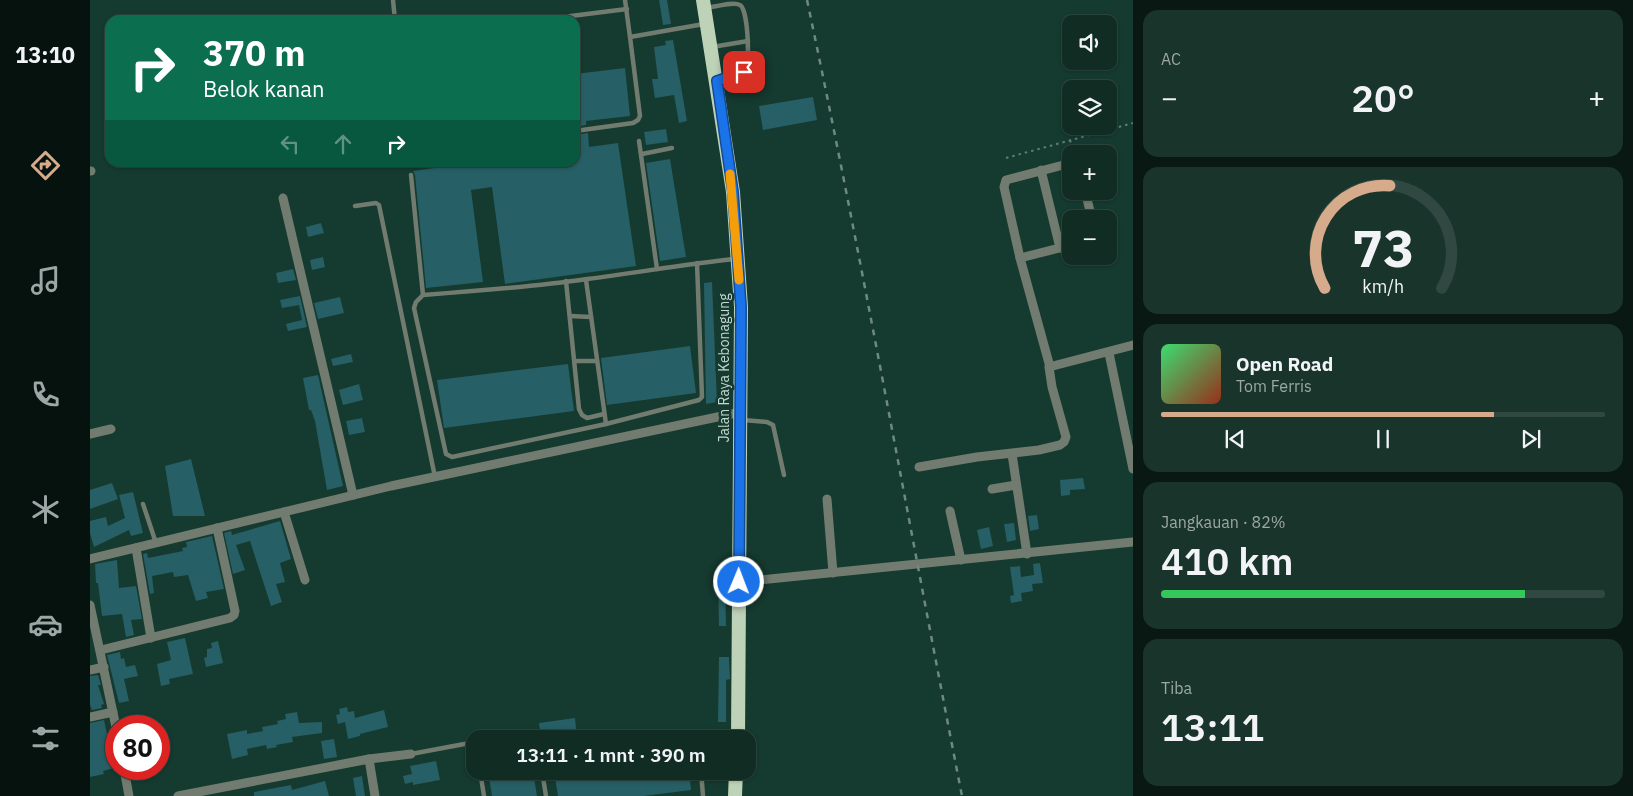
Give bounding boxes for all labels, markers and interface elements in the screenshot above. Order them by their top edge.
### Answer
map controls [1062,15,1117,265]
button: sound [1062,15,1117,70]
text: 370 m [203,30,306,76]
icon: right [120,35,185,100]
text: 13:10 [15,40,75,69]
text: AC [1161,49,1181,69]
pin [723,51,765,93]
icon: arrive [730,58,758,86]
text: 20° [1351,73,1415,122]
text: Belok kanan [203,74,325,103]
text: − [1161,79,1178,116]
text: + [1588,79,1605,116]
button: layers [1062,80,1117,135]
icon: left [276,130,304,158]
icon: ahead [329,130,357,158]
icon: right [382,130,410,158]
button: + [1062,145,1117,200]
icon: directions [28,148,63,183]
button: − [1062,210,1117,265]
text: 73 [1352,214,1414,281]
icon: music [28,263,63,298]
text: km/h [1362,275,1404,298]
street label: Jalan Raya Kebonagung [715,293,733,443]
text: Open Road [1236,352,1333,376]
text: Tom Ferris [1236,376,1312,396]
icon: phone [28,377,63,412]
icon: previous [1221,425,1249,453]
icon: pause [1369,425,1397,453]
icon: next [1517,425,1545,453]
icon: climate [28,492,63,527]
text: Jangkauan · 82% [1161,512,1286,532]
text: 410 km [1161,536,1293,585]
position arrow [712,555,764,607]
icon: car [28,607,63,642]
text: Tiba [1161,678,1192,698]
text: 13:11 [1161,702,1264,751]
speed limit sign: 80 [105,715,170,780]
icon: filters [28,721,63,756]
text: 13:11 · 1 mnt · 390 m [516,743,706,767]

